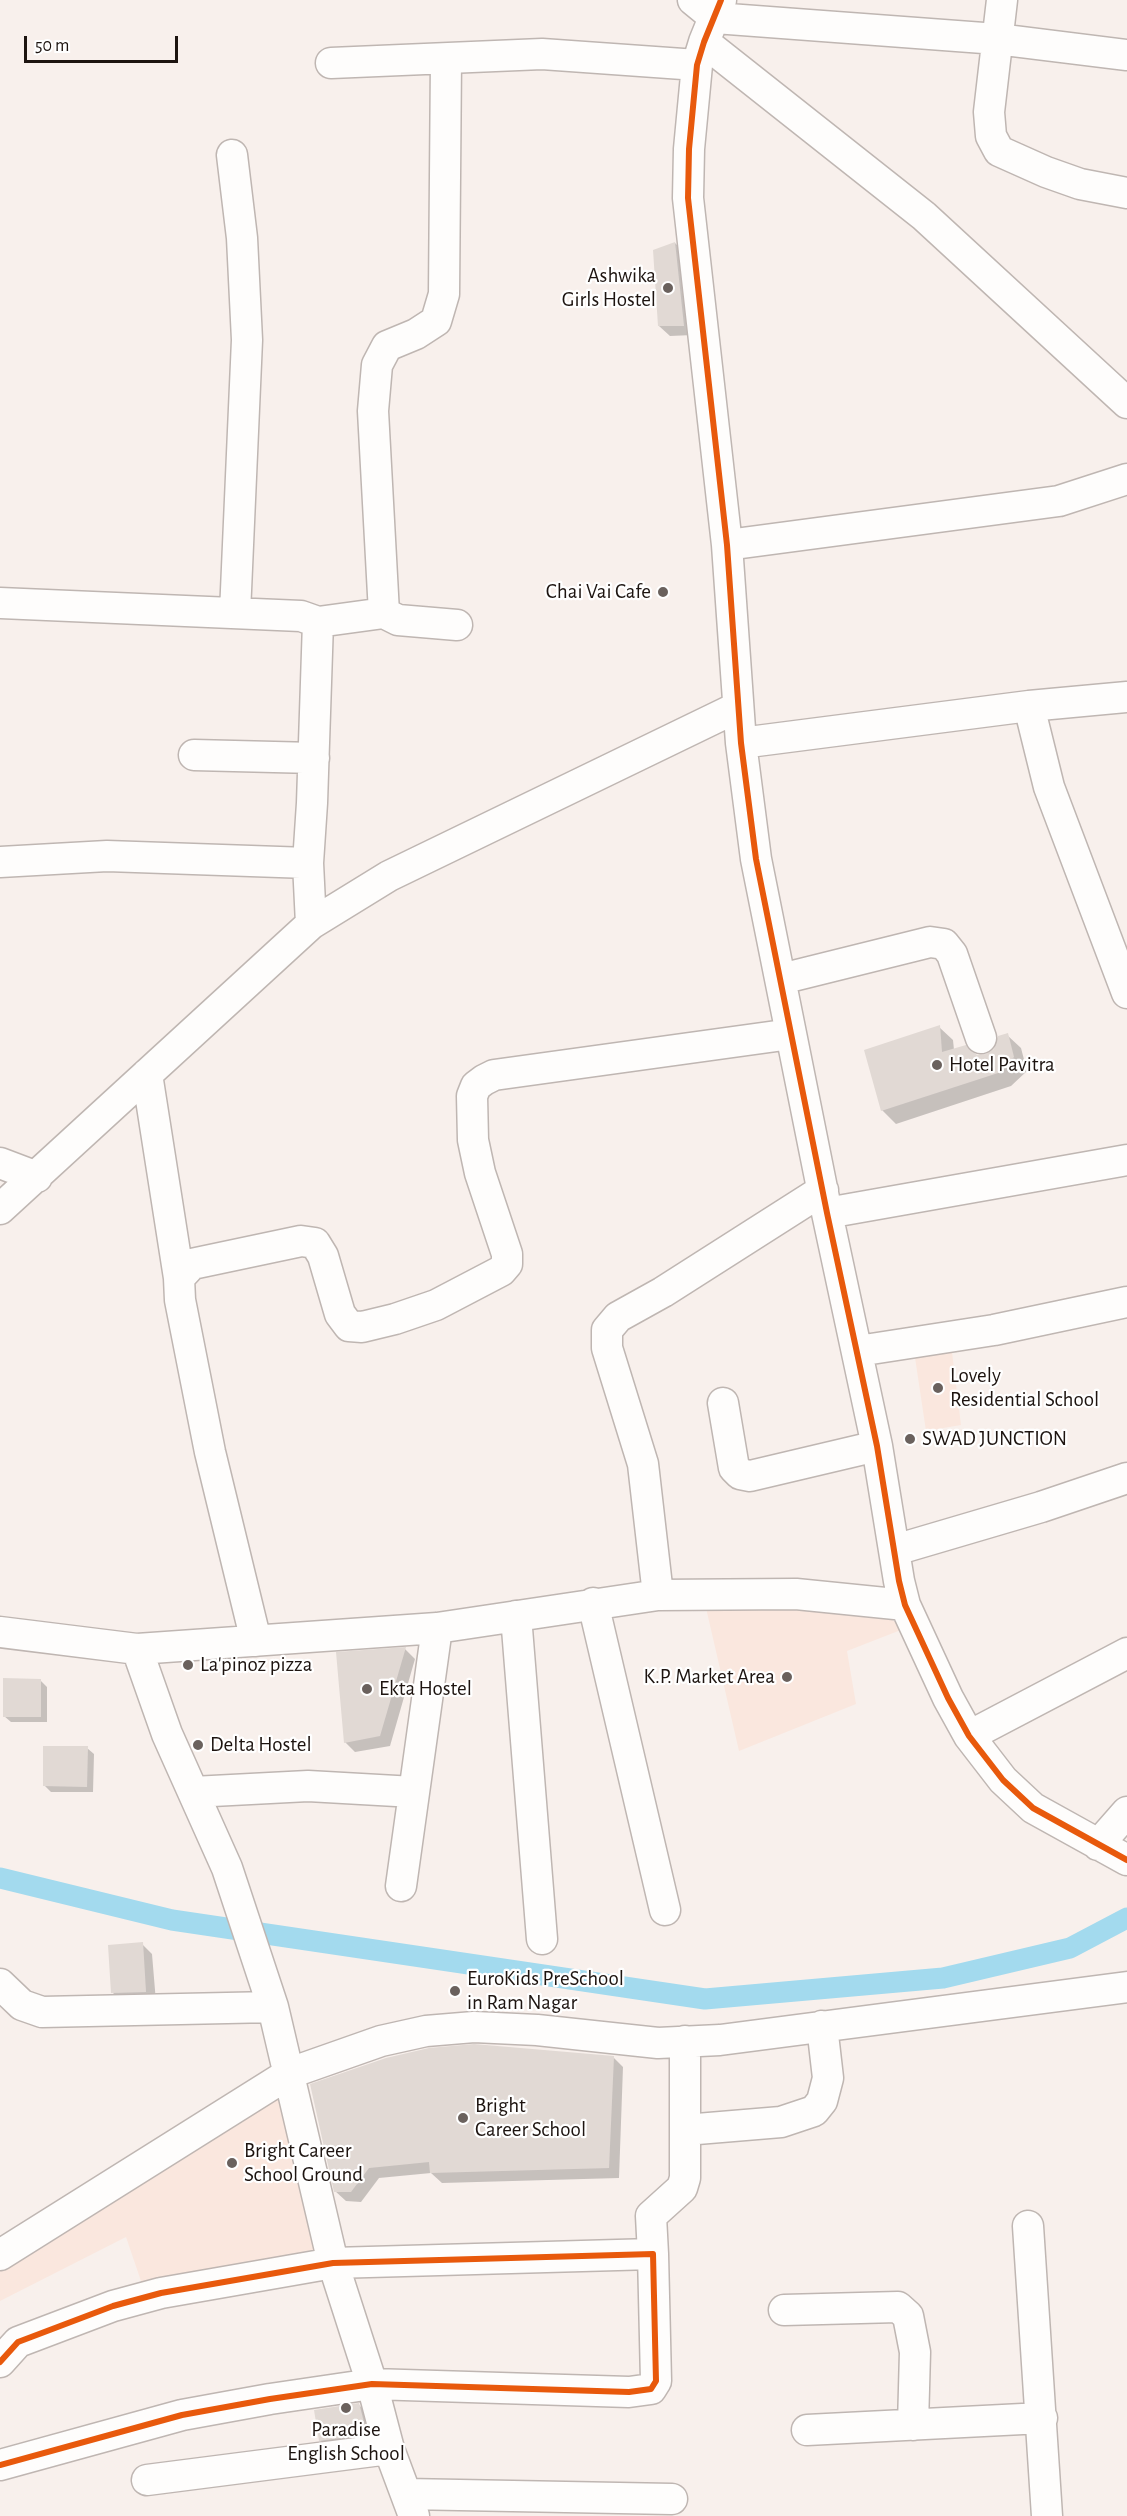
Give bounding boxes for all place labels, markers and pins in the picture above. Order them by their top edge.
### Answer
place label: Ashwika Girls Hostel [562,263,656,313]
marker: Ashwika Girls Hostel [661,281,675,295]
place label: Chai Vai Cafe [546,579,651,605]
marker: Chai Vai Cafe [656,585,670,599]
place label: Hotel Pavitra [949,1052,1055,1078]
marker: Hotel Pavitra [930,1058,944,1072]
place label: Lovely Residential School [950,1363,1099,1413]
marker: Lovely Residential School [931,1381,945,1395]
place label: SWAD JUNCTION [922,1426,1067,1452]
marker: SWAD JUNCTION [903,1432,917,1446]
place label: La'pinoz pizza [200,1652,312,1678]
marker: La'pinoz pizza [181,1658,195,1672]
place label: K.P. Market Area [644,1664,775,1690]
marker: K.P. Market Area [780,1670,794,1684]
place label: Ekta Hostel [379,1676,472,1702]
marker: Ekta Hostel [360,1682,374,1696]
place label: Delta Hostel [210,1732,312,1758]
marker: Delta Hostel [191,1738,205,1752]
place label: EuroKids PreSchool in Ram Nagar [467,1966,624,2016]
marker: EuroKids PreSchool in Ram Nagar [448,1984,462,1998]
place label: Bright Career School [475,2093,586,2143]
marker: Bright Career School [456,2111,470,2125]
place label: Bright Career School Ground [244,2138,363,2188]
marker: Bright Career School Ground [225,2156,239,2170]
marker: Paradise English School [339,2401,353,2415]
place label: Paradise English School [287,2417,405,2467]

